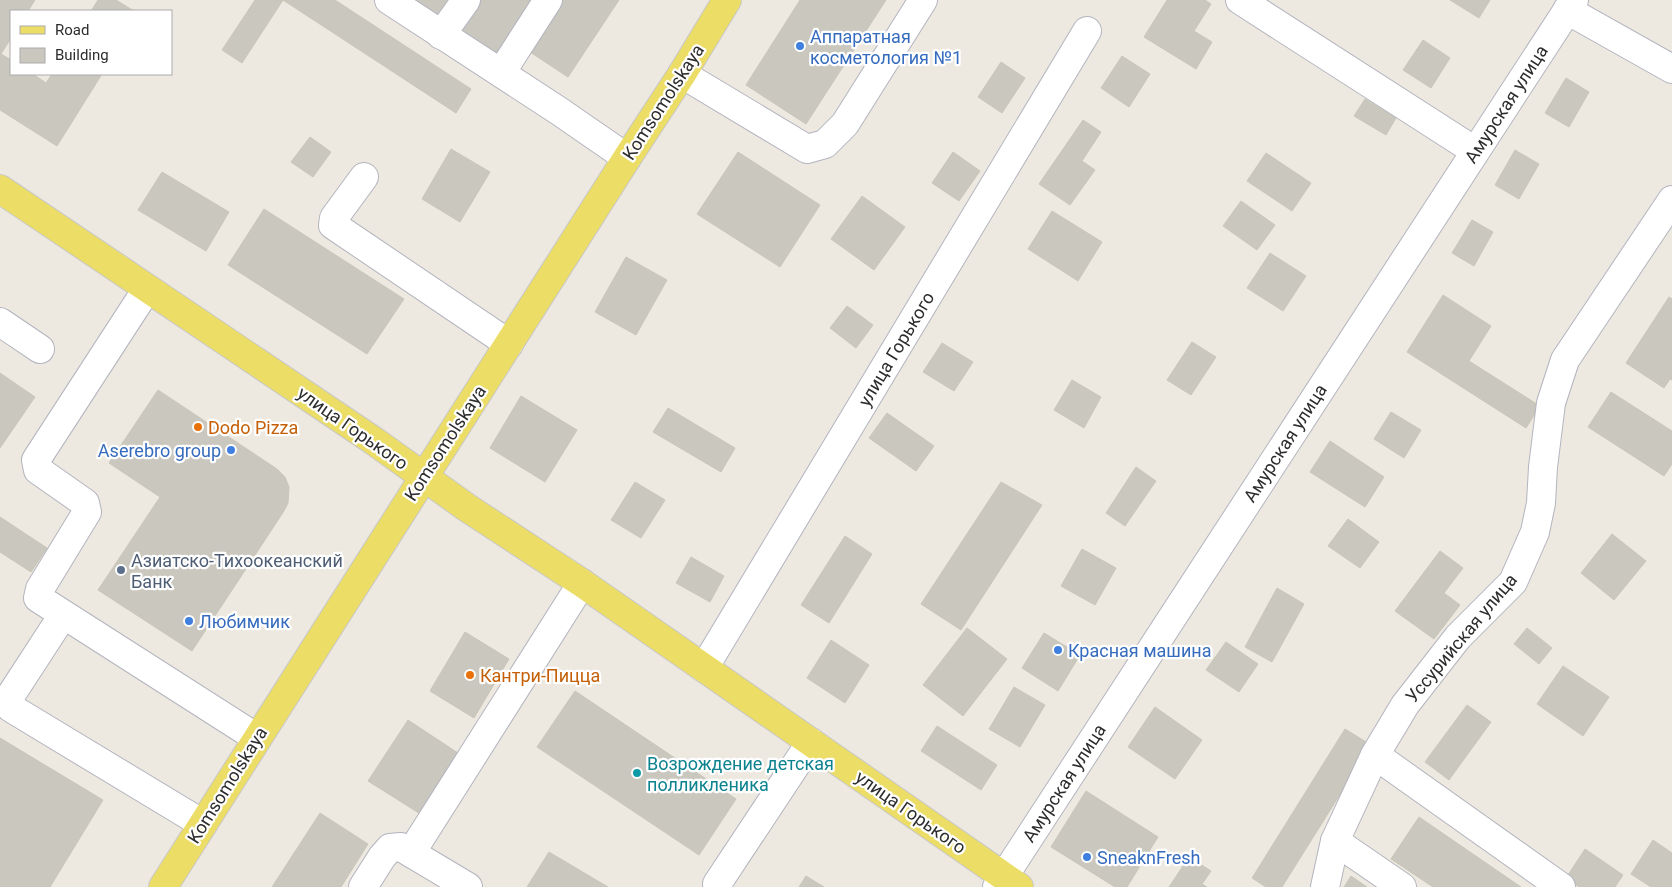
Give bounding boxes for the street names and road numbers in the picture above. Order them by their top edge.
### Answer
street label: Komsomolskaya [618,40,708,164]
street label: Амурская улица [1460,41,1552,167]
street label: улица Горького [854,288,938,410]
street label: Амурская улица [1239,380,1331,506]
street label: Komsomolskaya [400,381,490,505]
street label: улица Горького [294,382,412,474]
street label: Уссурийская улица [1401,569,1521,707]
street label: Амурская улица [1018,720,1110,846]
street label: Komsomolskaya [183,723,271,847]
street label: улица Горького [852,766,970,858]

